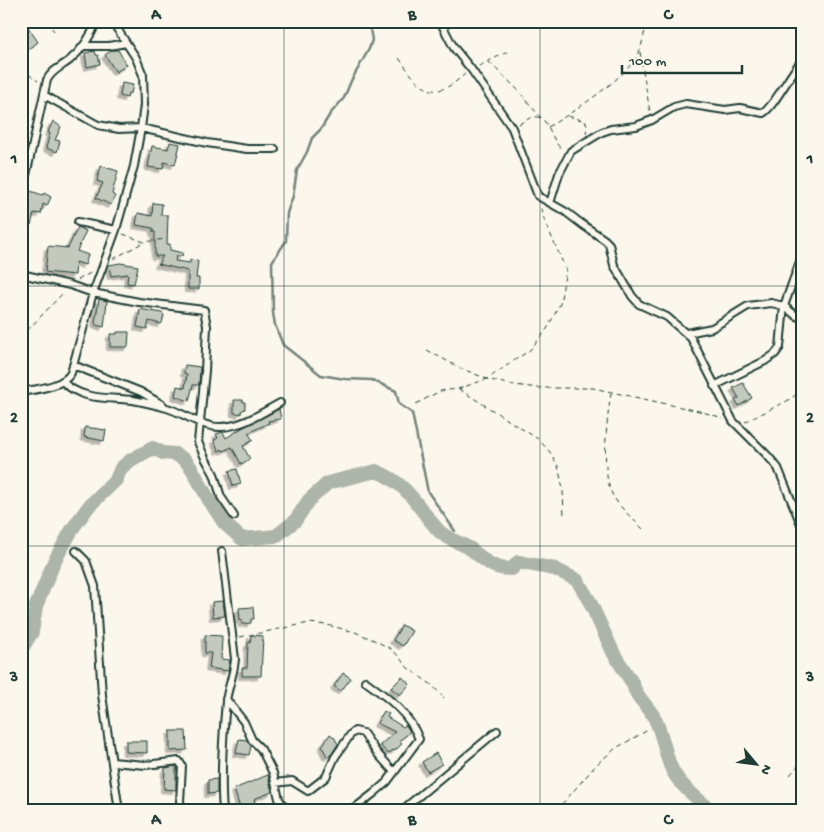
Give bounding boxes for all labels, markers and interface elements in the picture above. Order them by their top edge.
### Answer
text: A [150,7,162,26]
text: B [407,7,417,26]
text: C [663,7,674,26]
scale bar [622,42,742,74]
text: 100 m [628,53,667,71]
text: 1 [10,151,17,170]
text: 1 [806,151,813,170]
text: 2 [10,410,18,429]
text: 2 [806,410,814,429]
text: 3 [9,669,18,688]
text: 3 [805,669,814,688]
north arrow [732,740,782,790]
text: N [756,761,775,777]
text: A [150,812,162,831]
text: B [407,812,417,831]
text: C [663,812,674,831]

